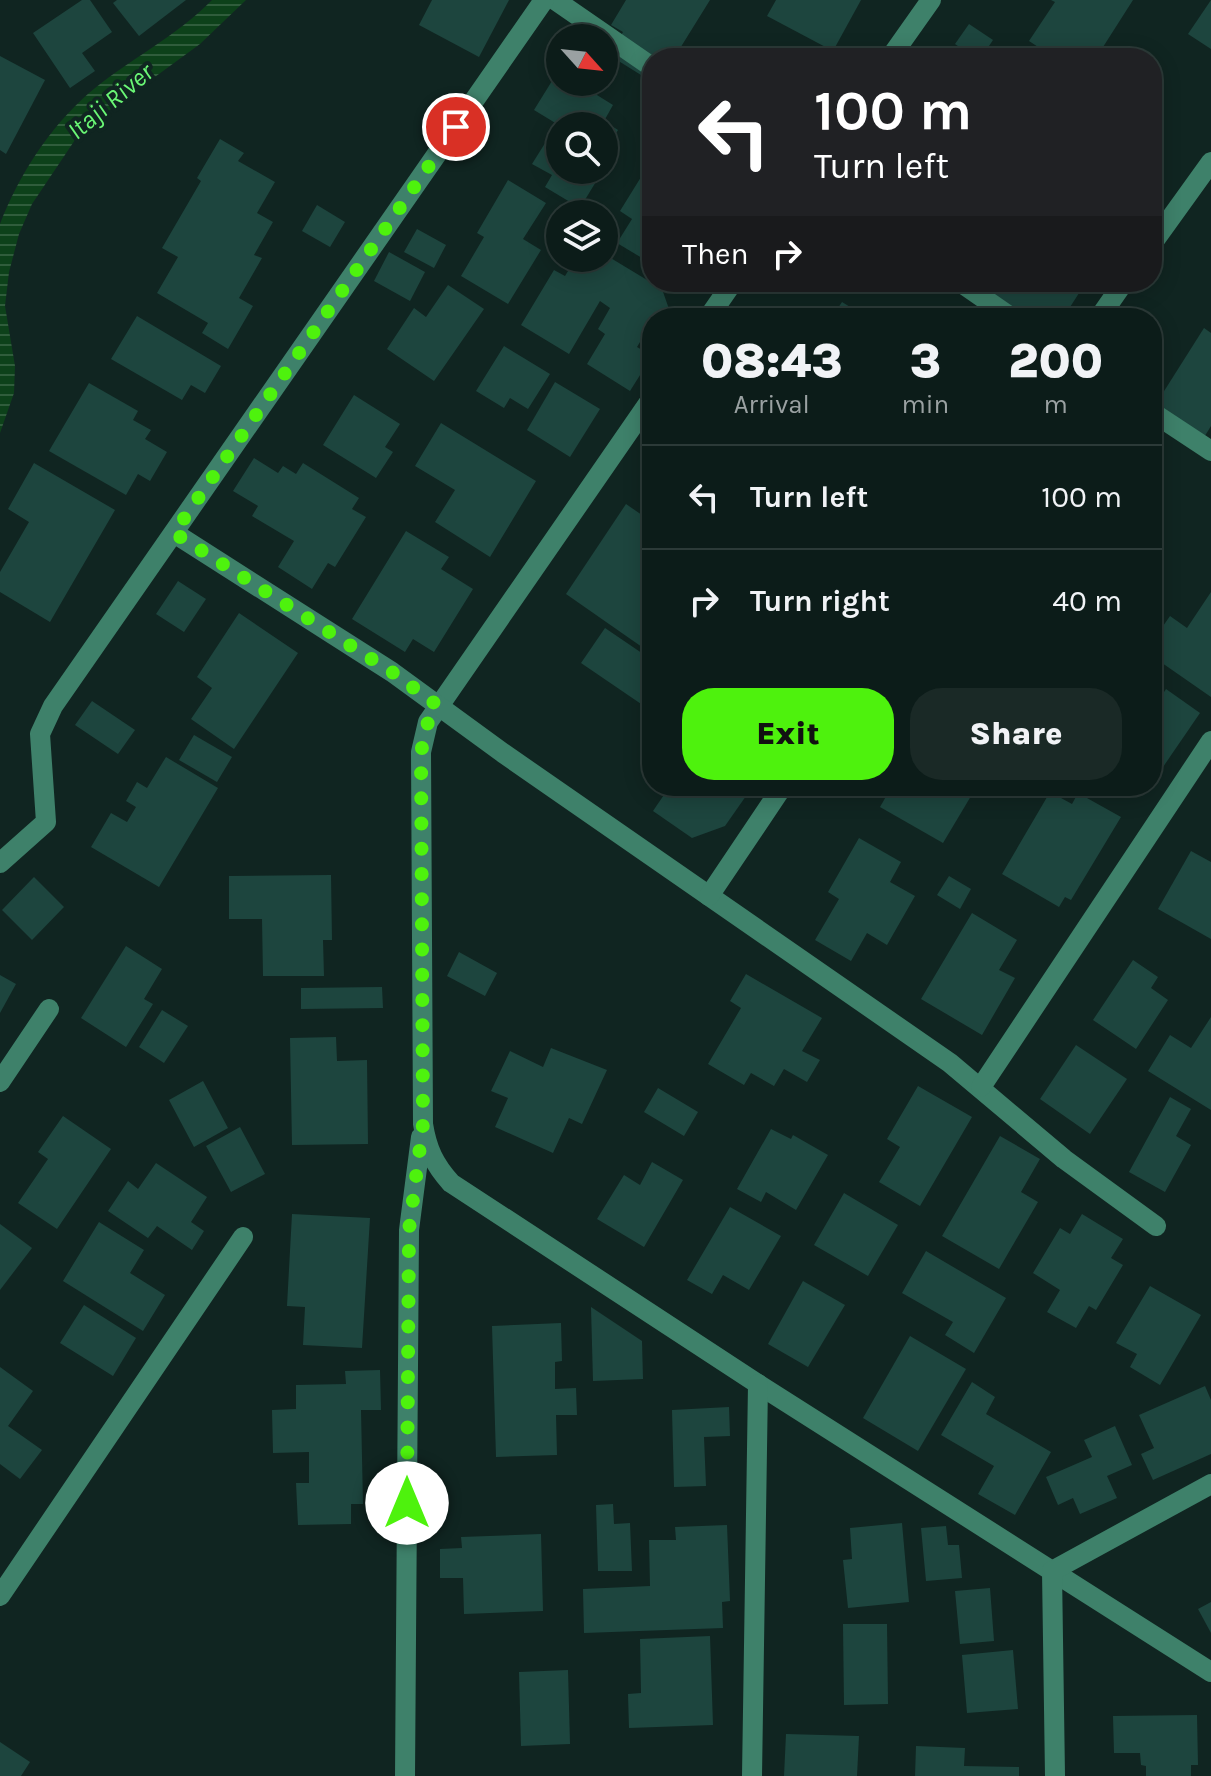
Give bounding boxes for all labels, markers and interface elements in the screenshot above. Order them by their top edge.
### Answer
north arrow [546,24,618,96]
map controls [546,24,618,272]
water label: Itaji River [61,56,160,146]
text: 100 m [814,78,972,143]
icon: left [682,80,786,184]
pin [422,93,490,161]
icon: arrive [434,105,478,149]
button: search [546,112,618,184]
text: Turn left [814,145,949,187]
button: layers [546,200,618,272]
icon: right [765,232,809,276]
text: Then [682,236,749,272]
text: 08:43 [701,333,843,389]
text: 3 [910,333,941,389]
text: 200 [1008,333,1103,389]
text: Arrival [734,389,810,420]
text: min [901,389,949,420]
text: m [1043,389,1068,420]
icon: left [682,475,726,519]
text: Turn left [750,479,868,515]
text: 100 m [1041,479,1122,515]
icon: right [682,579,726,623]
text: Turn right [750,583,890,619]
text: 40 m [1052,583,1122,619]
button: Exit [682,688,894,780]
button: Share [910,688,1122,780]
position arrow [365,1461,449,1545]

